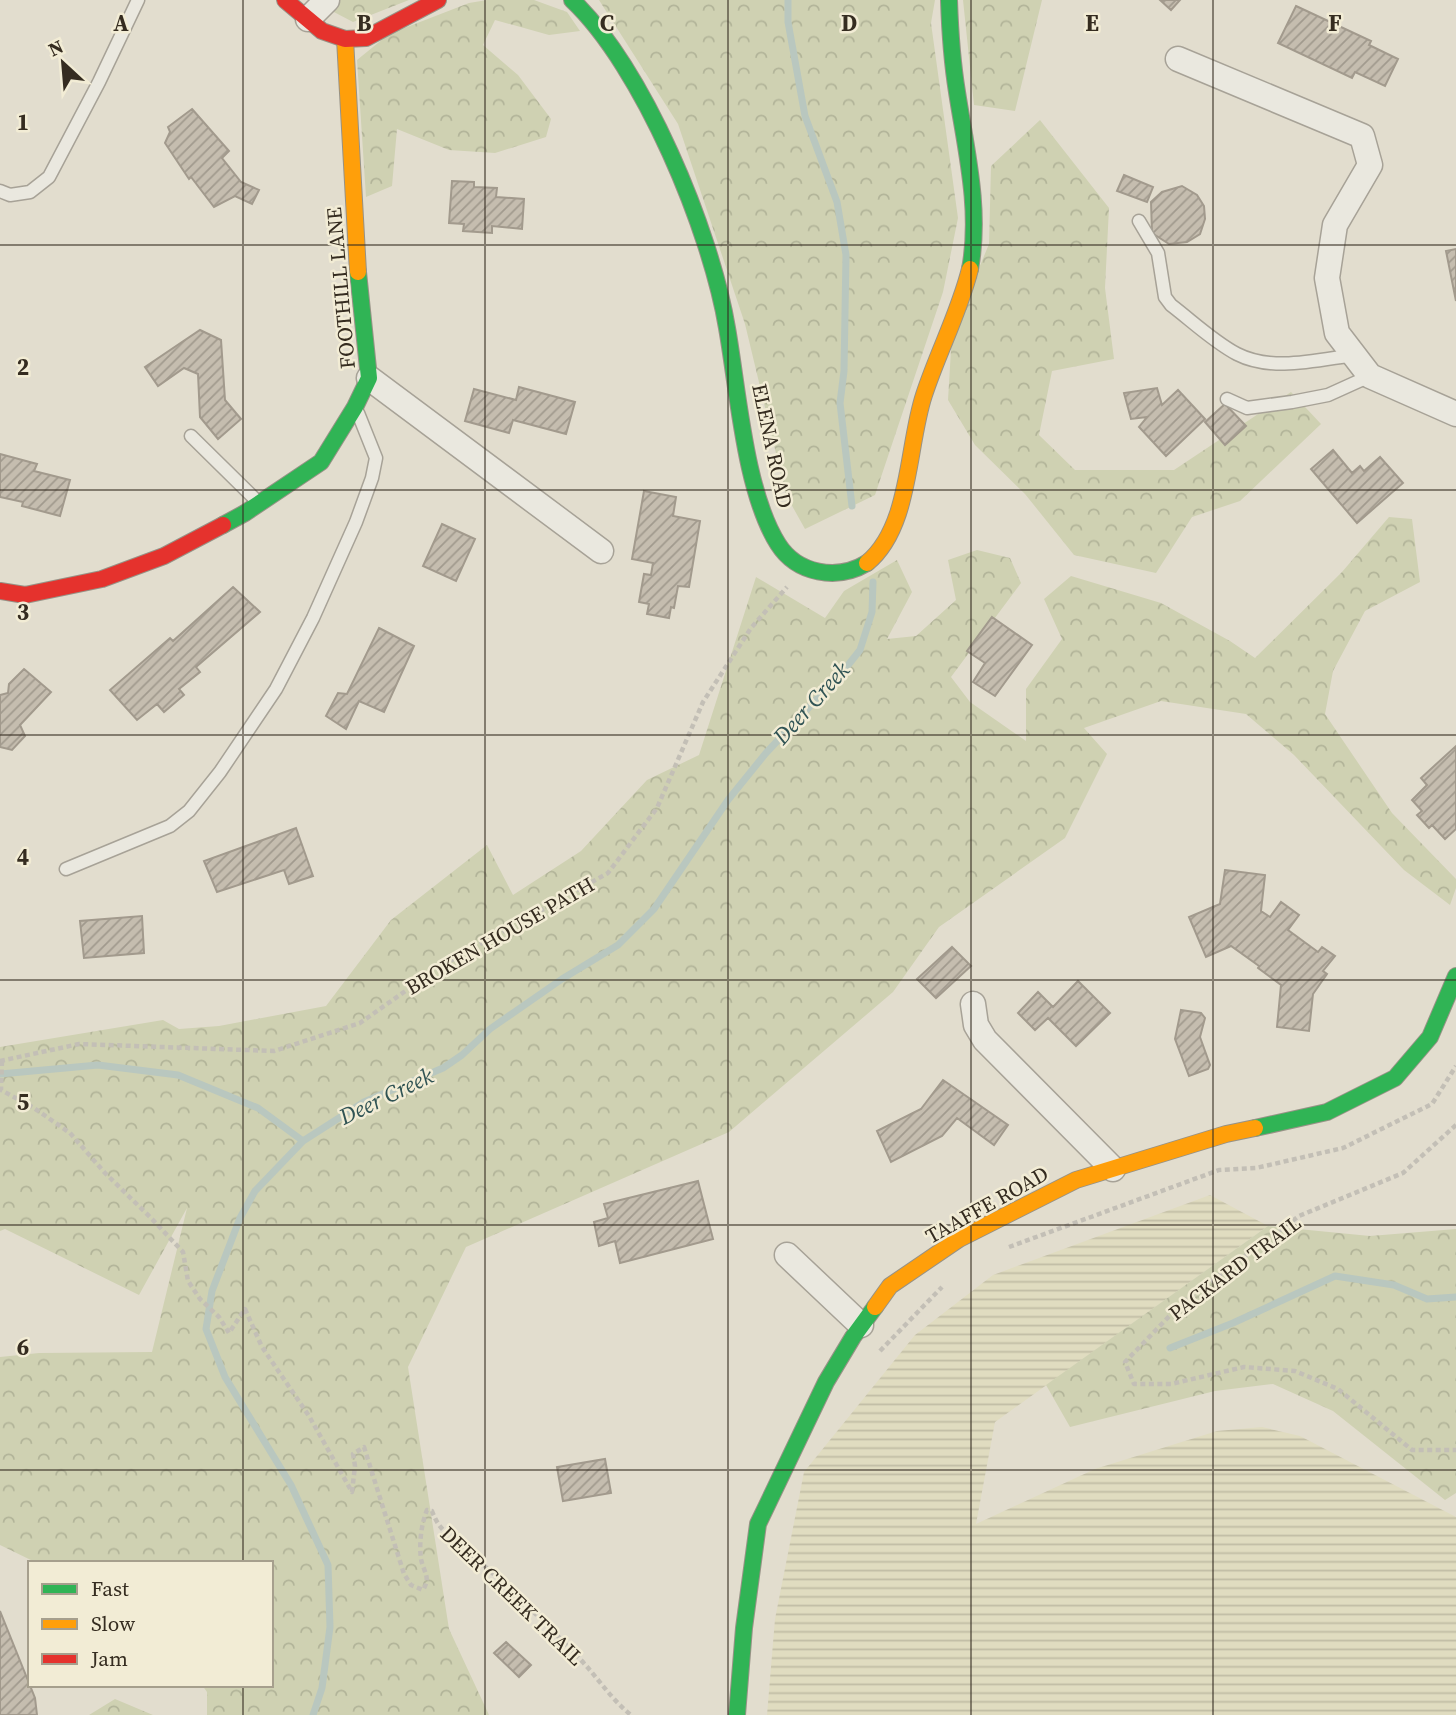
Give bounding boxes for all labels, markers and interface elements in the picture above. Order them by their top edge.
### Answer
text: A [113,7,129,39]
text: B [357,7,372,39]
text: C [600,7,614,39]
text: D [841,7,857,39]
text: E [1085,7,1099,39]
text: F [1328,7,1342,39]
north arrow [28,28,98,98]
text: N [44,33,68,62]
text: 1 [17,106,29,138]
street label: FOOTHILL LANE [319,206,362,370]
text: 2 [17,351,29,383]
street label: ELENA ROAD [745,381,800,511]
text: 3 [17,596,29,628]
water label: Deer Creek [765,655,857,752]
text: 4 [17,841,29,873]
street label: BROKEN HOUSE PATH [400,870,600,1002]
water label: Deer Creek [333,1059,439,1133]
text: 5 [17,1086,29,1118]
street label: TAAFFE ROAD [920,1159,1053,1250]
street label: PACKARD TRAIL [1162,1208,1307,1327]
text: 6 [17,1331,29,1363]
street label: DEER CREEK TRAIL [434,1519,591,1672]
legend [28,1561,273,1687]
text: Fast [91,1574,129,1603]
text: Slow [91,1609,135,1638]
text: Jam [90,1644,128,1673]

